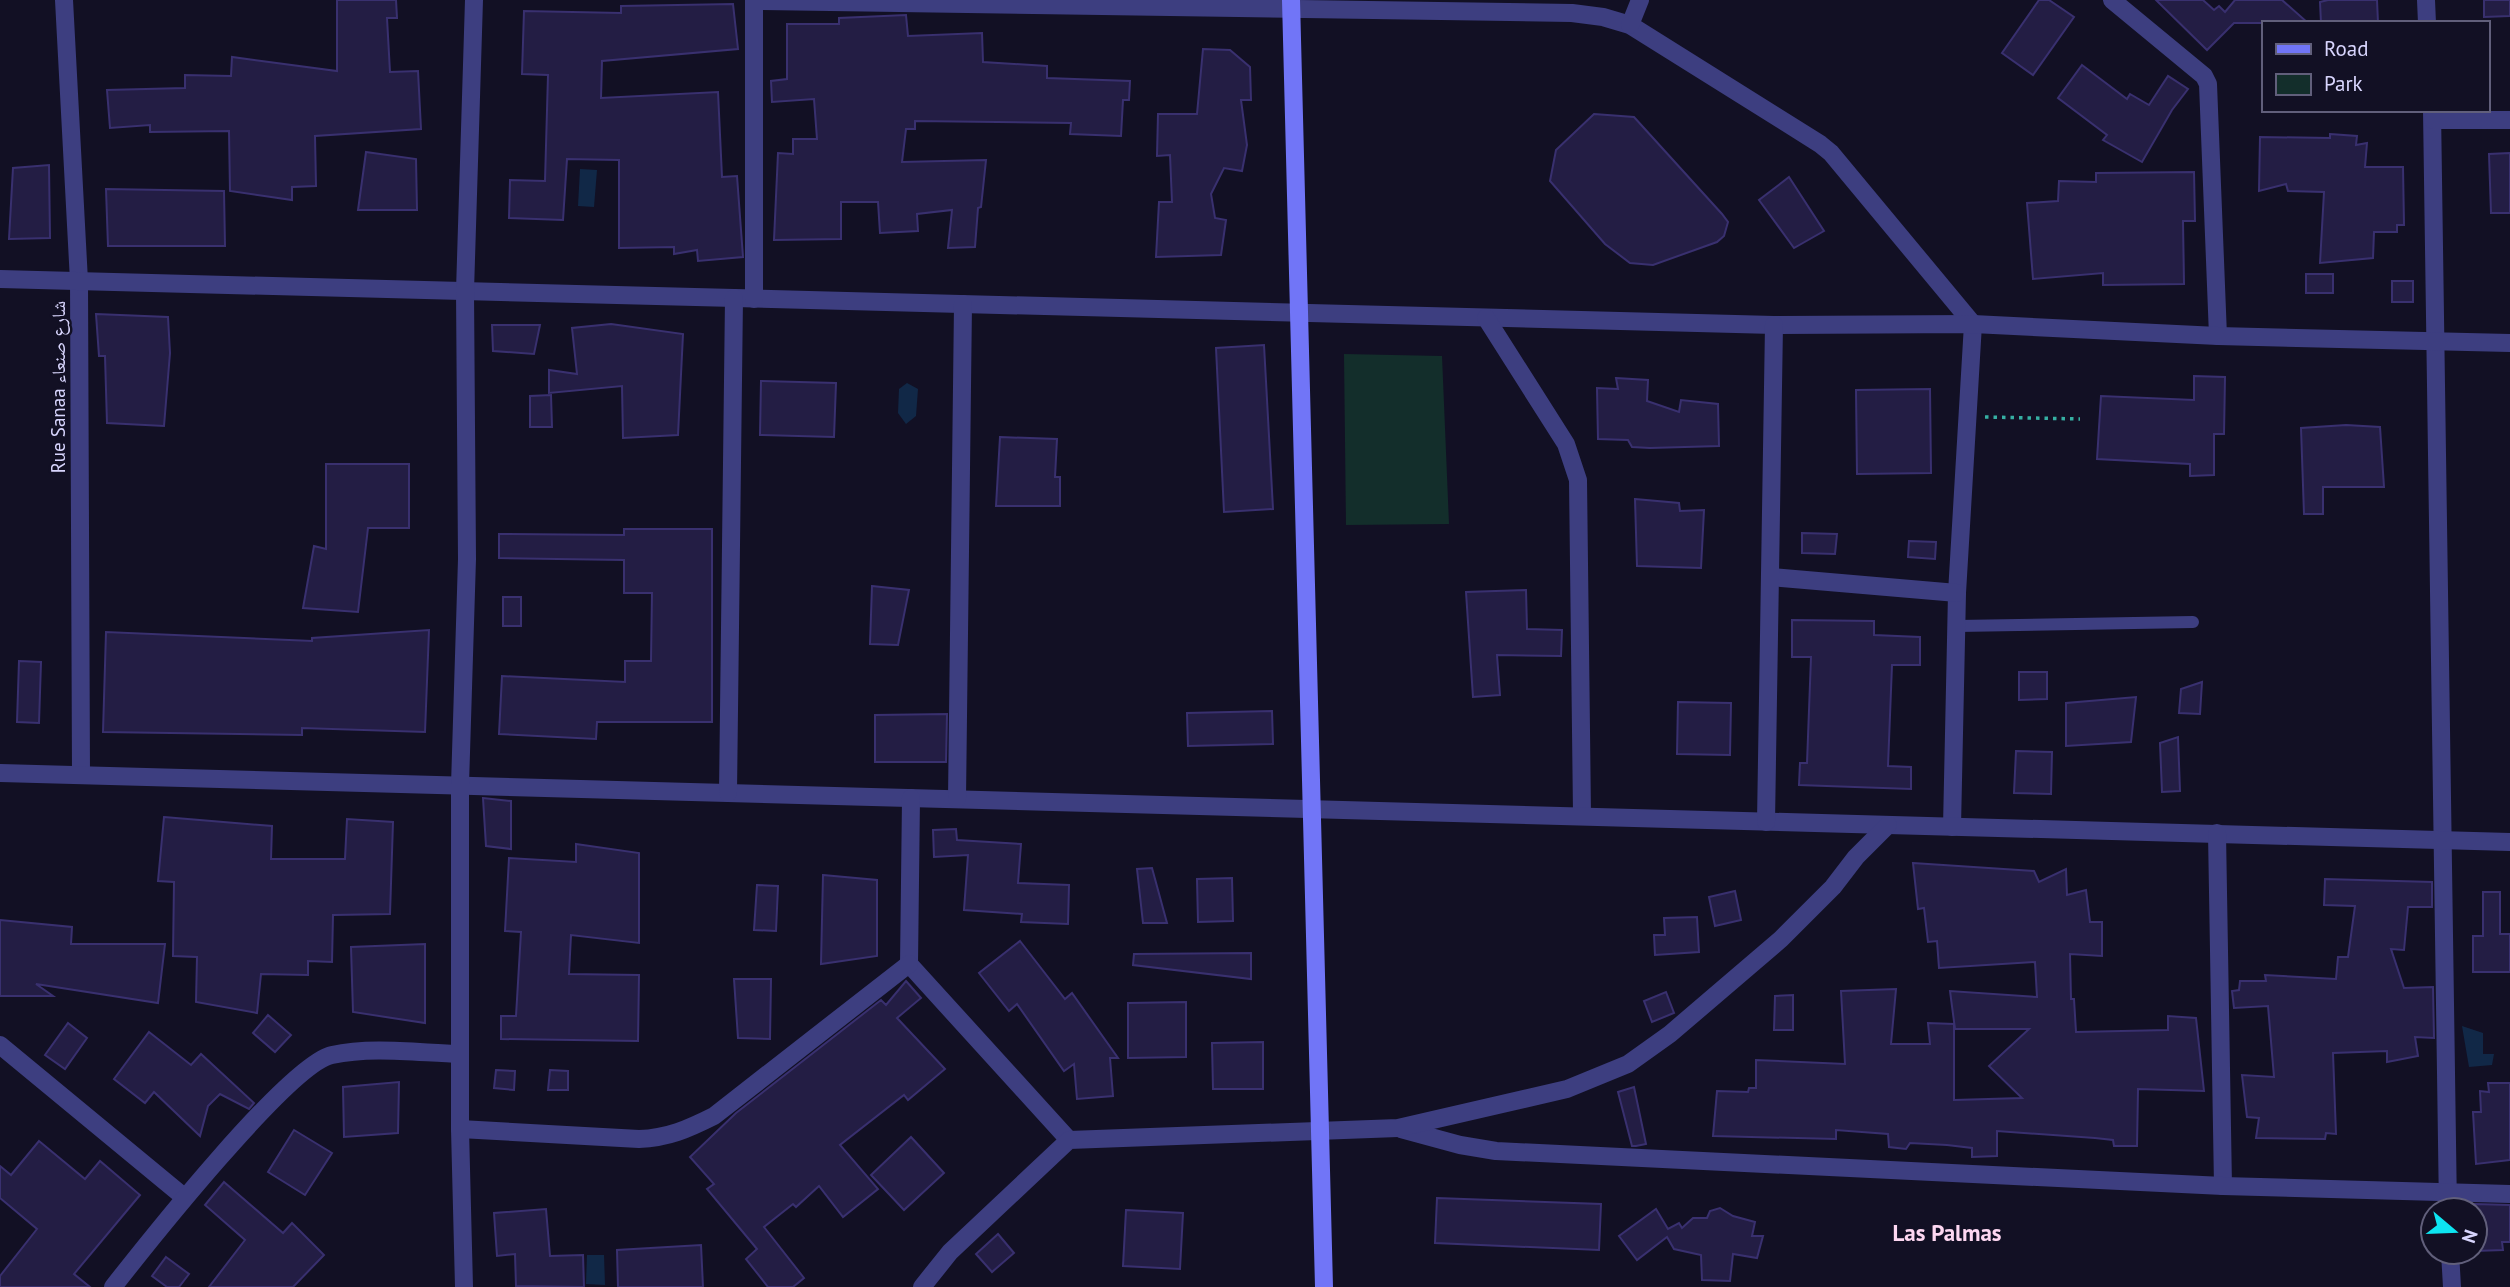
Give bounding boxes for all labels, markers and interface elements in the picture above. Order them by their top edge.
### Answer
legend [2262,21,2489,112]
text: Road [2324,35,2368,62]
text: Park [2324,70,2363,97]
street label: Rue Sanaa شارع صنعاء [46,301,70,473]
north arrow [2419,1196,2489,1266]
district label: Las Palmas [1892,1218,2002,1247]
text: N [2457,1227,2483,1246]

